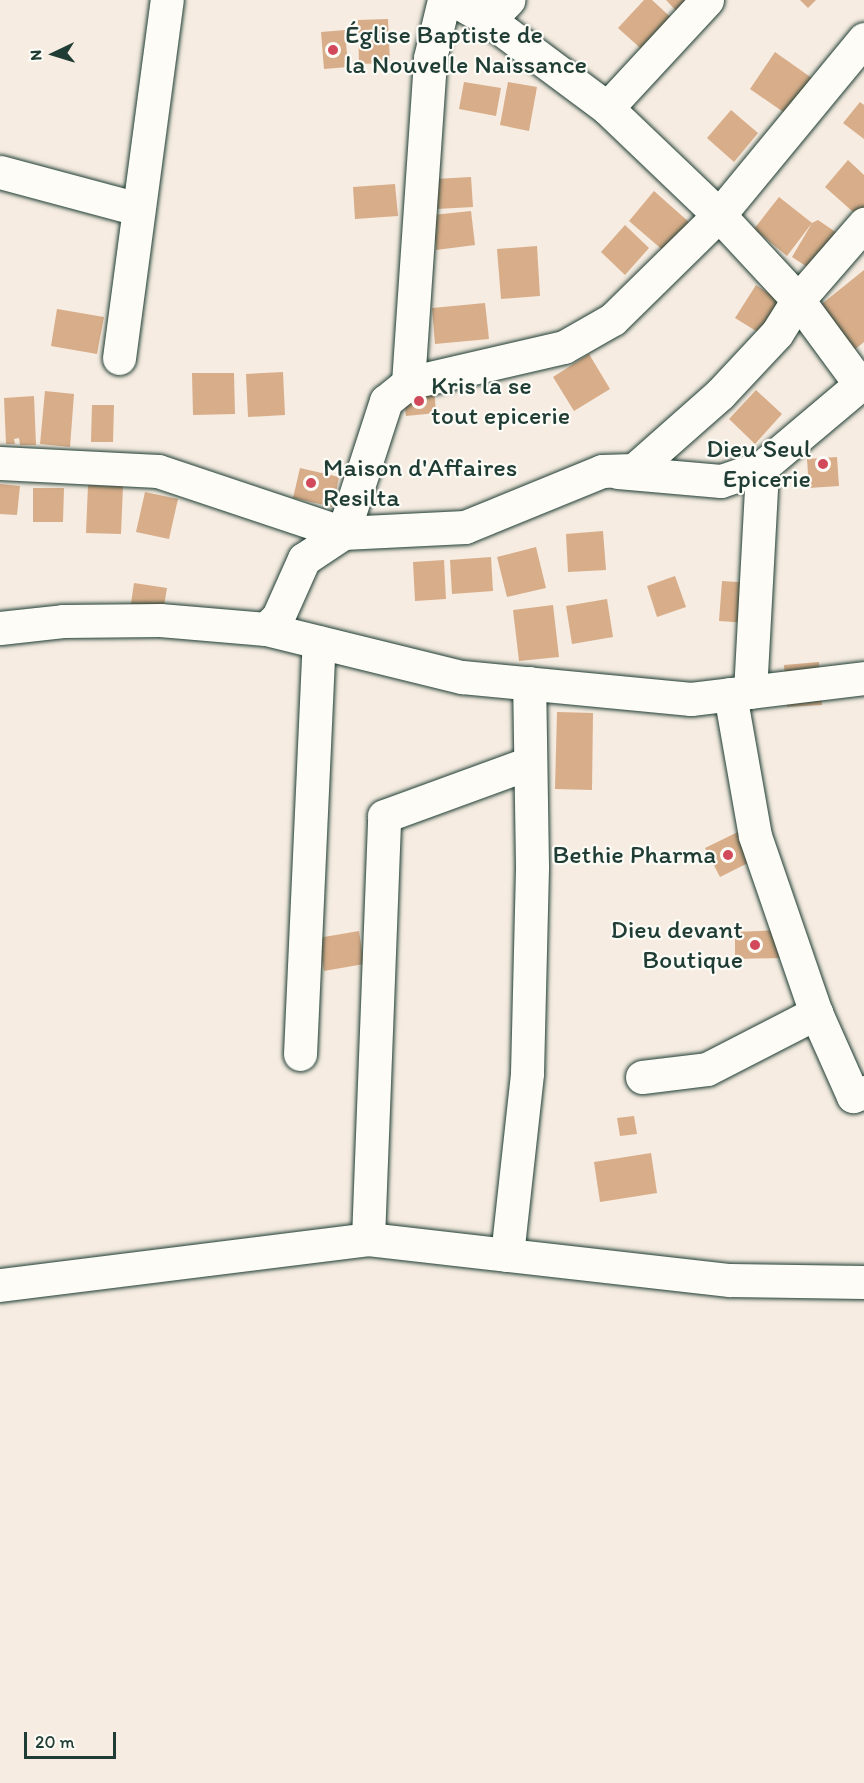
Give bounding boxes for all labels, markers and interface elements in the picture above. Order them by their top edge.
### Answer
place label: Église Baptiste de la Nouvelle Naissance [345,19,588,80]
north arrow [24,24,84,84]
marker: Église Baptiste de la Nouvelle Naissance [326,43,340,57]
text: N [26,49,45,61]
place label: Kris la se tout epicerie [431,370,570,431]
marker: Kris la se tout epicerie [412,394,426,408]
place label: Dieu Seul Epicerie [706,433,811,494]
place label: Maison d'Affaires Resilta [323,452,517,514]
marker: Dieu Seul Epicerie [816,457,830,471]
marker: Maison d'Affaires Resilta [304,476,318,490]
place label: Bethie Pharma [552,839,716,871]
marker: Bethie Pharma [721,848,735,862]
place label: Dieu devant Boutique [611,914,743,976]
marker: Dieu devant Boutique [748,938,762,952]
scale bar [27,1720,118,1758]
text: 20 m [35,1731,75,1753]

